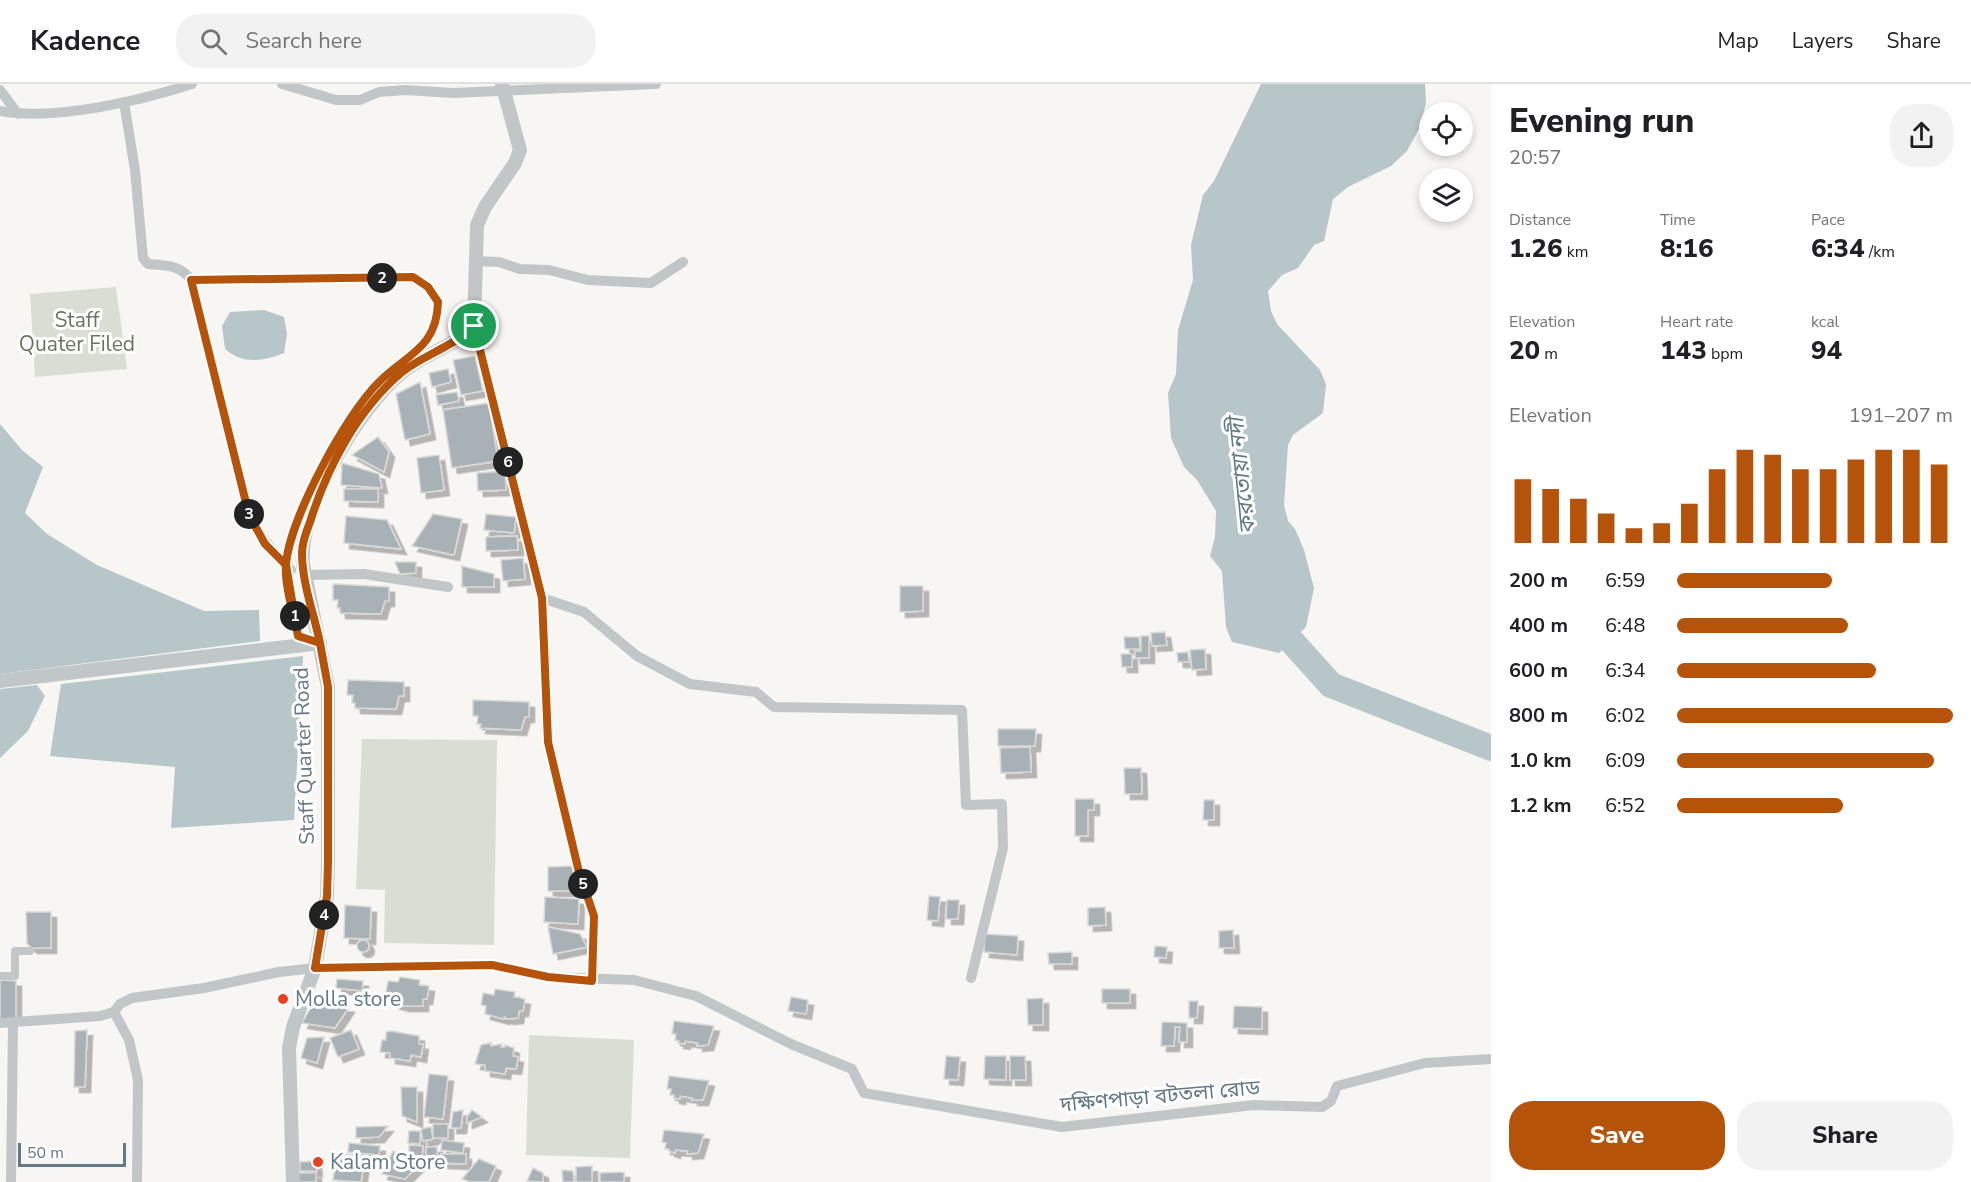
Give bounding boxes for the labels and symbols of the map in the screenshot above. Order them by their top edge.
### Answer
pin: 2 [367,263,397,293]
pin [448,300,499,351]
park label: Staff Quater Filed [19,306,135,358]
water label: করতোয়া নদী [1221,412,1263,536]
pin: 6 [493,447,523,477]
pin: 3 [234,499,264,529]
pin: 1 [280,601,310,631]
street label: Staff Quarter Road [287,667,321,845]
pin: 5 [568,869,598,899]
pin: 4 [309,900,339,930]
place label: Molla store [295,985,401,1013]
marker: Molla store [276,992,290,1006]
street label: দক্ষিণপাড়া বটতলা রোড [1058,1073,1262,1119]
scale bar [18,1140,126,1168]
place label: Kalam Store [330,1148,445,1176]
marker: Kalam Store [311,1155,325,1169]

